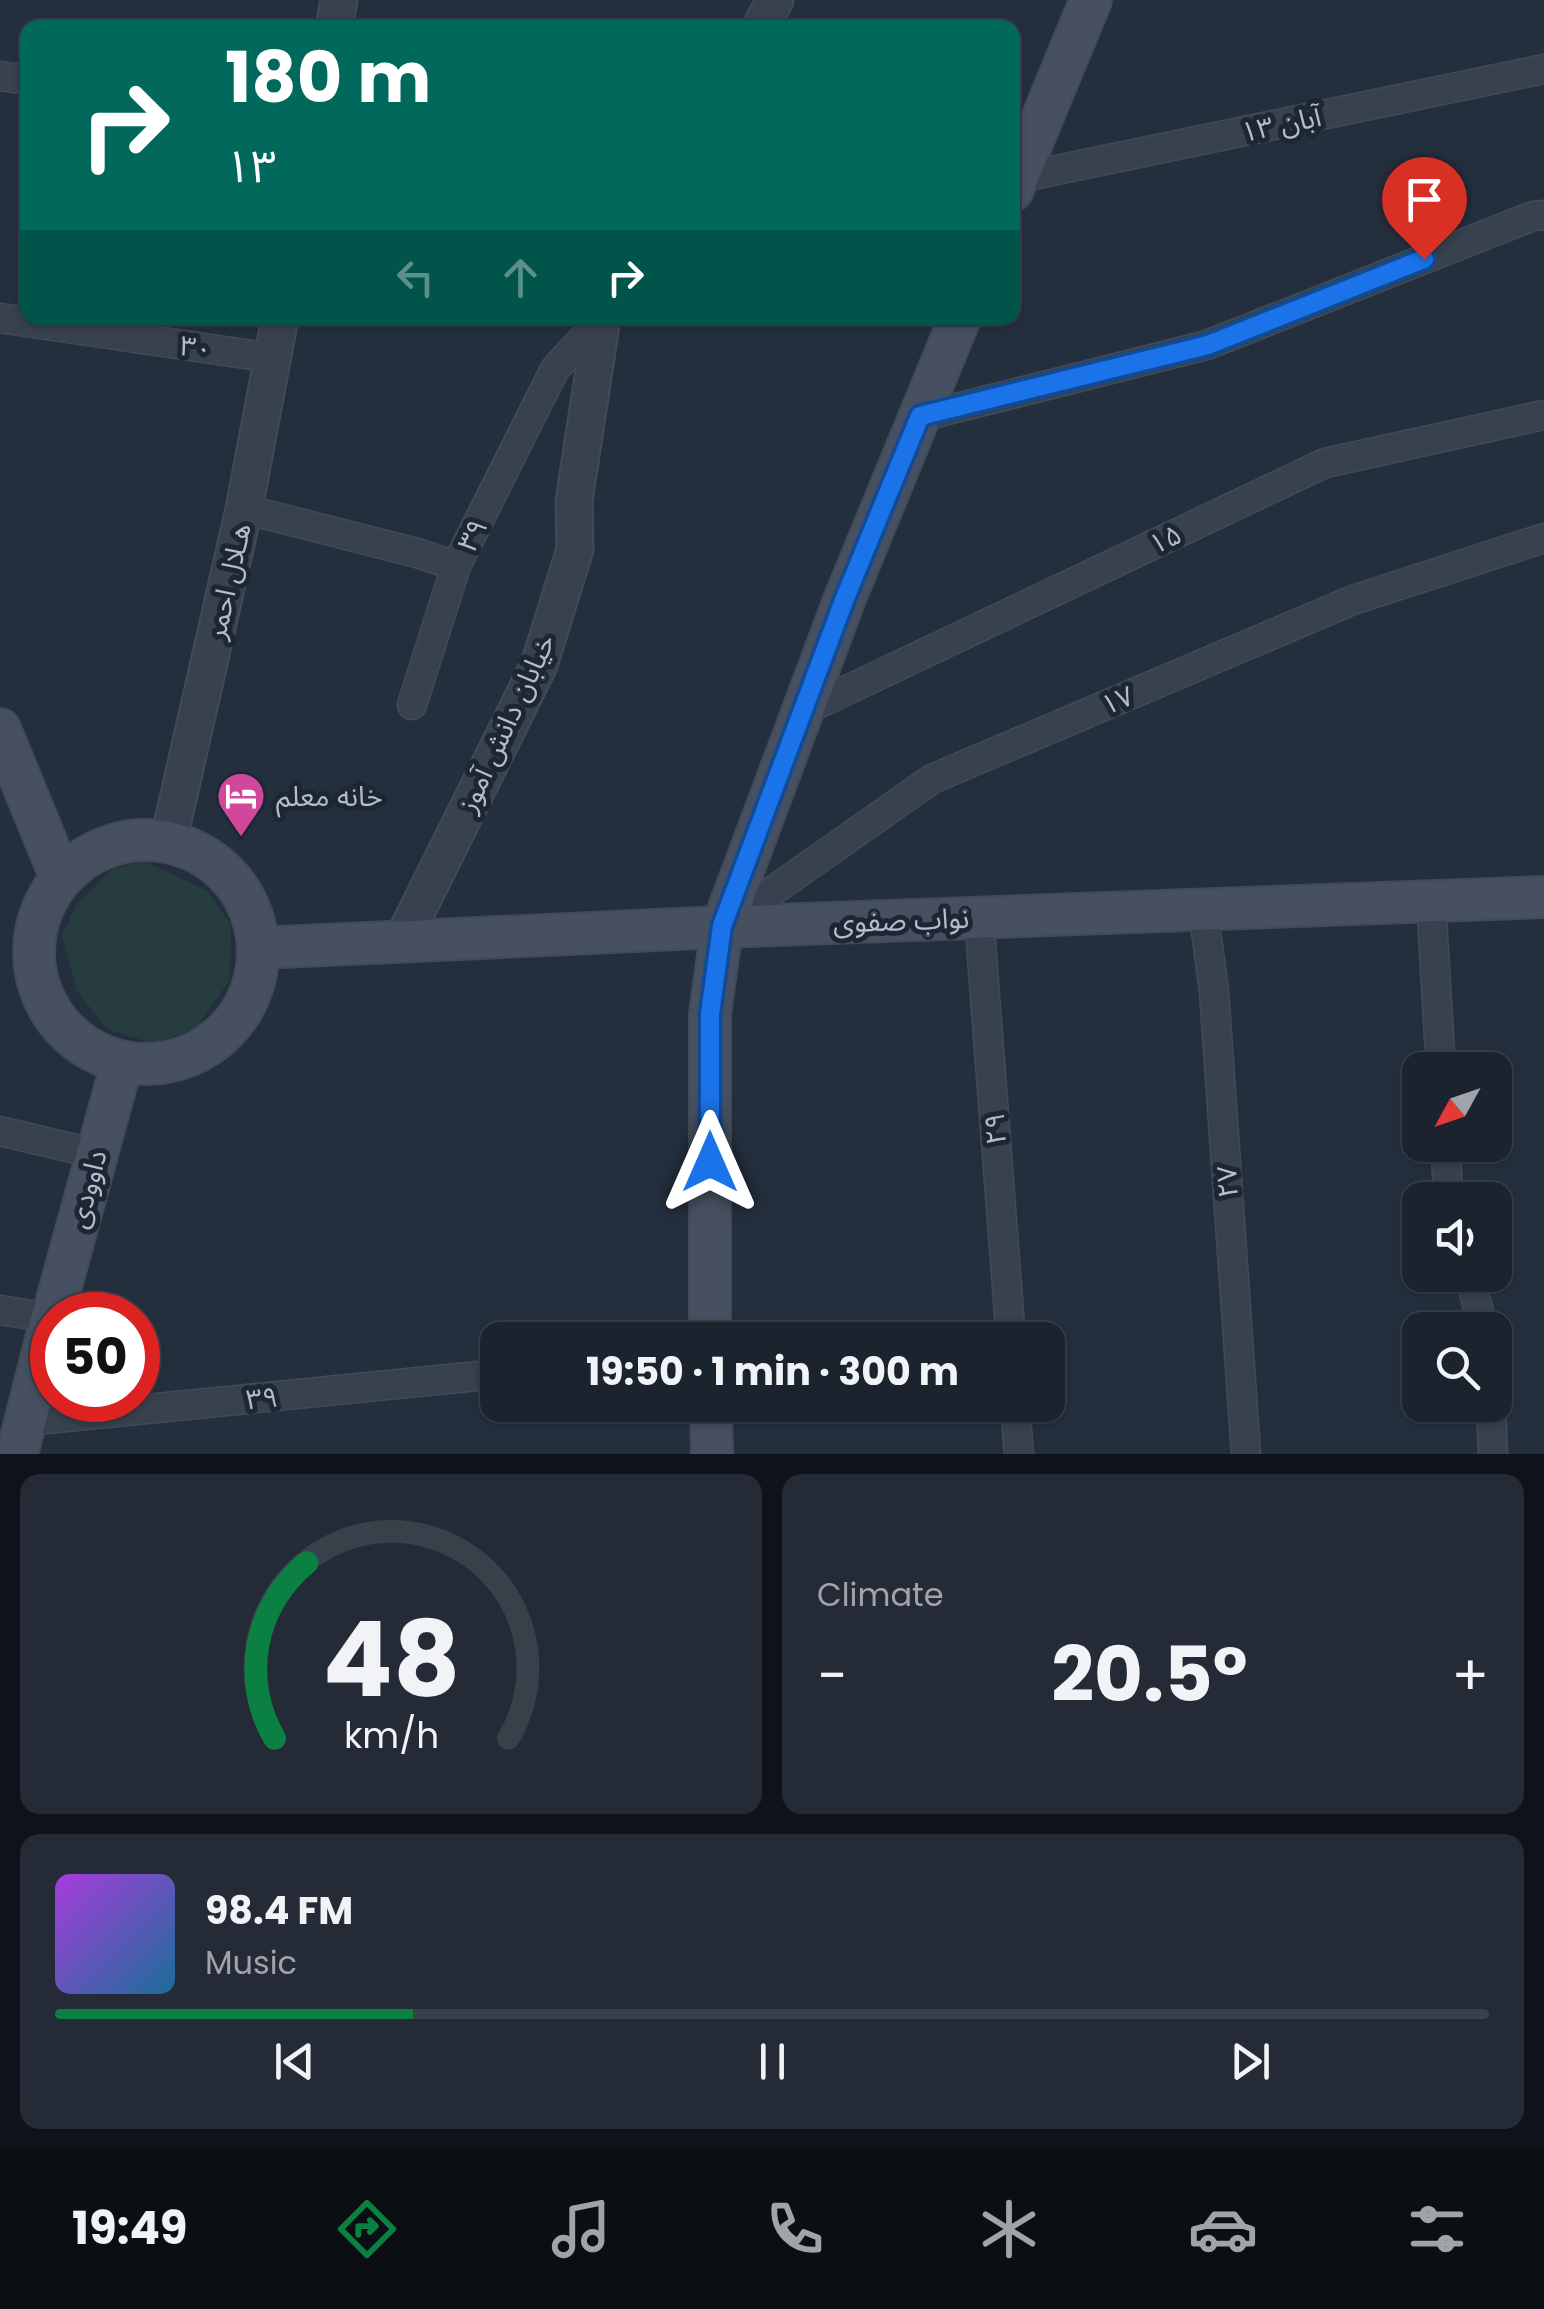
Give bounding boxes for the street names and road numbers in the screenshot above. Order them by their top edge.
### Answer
street label: ۱۳ آبان [1237,97,1327,152]
street label: ۳۰ [177,326,215,369]
street label: ۳۹ [448,512,497,558]
street label: ۱۵ [1142,515,1188,564]
street label: هـلال احمر [196,519,261,644]
street label: خیابان دانش آموز [448,628,565,820]
street label: ۱۷ [1095,676,1140,725]
street label: نواب صفوی [832,899,970,942]
street label: ۲۹ [975,1112,1016,1146]
street label: داوودی [58,1146,117,1233]
street label: ۲۷ [1207,1165,1248,1199]
street label: ۳۹ [244,1377,280,1420]

